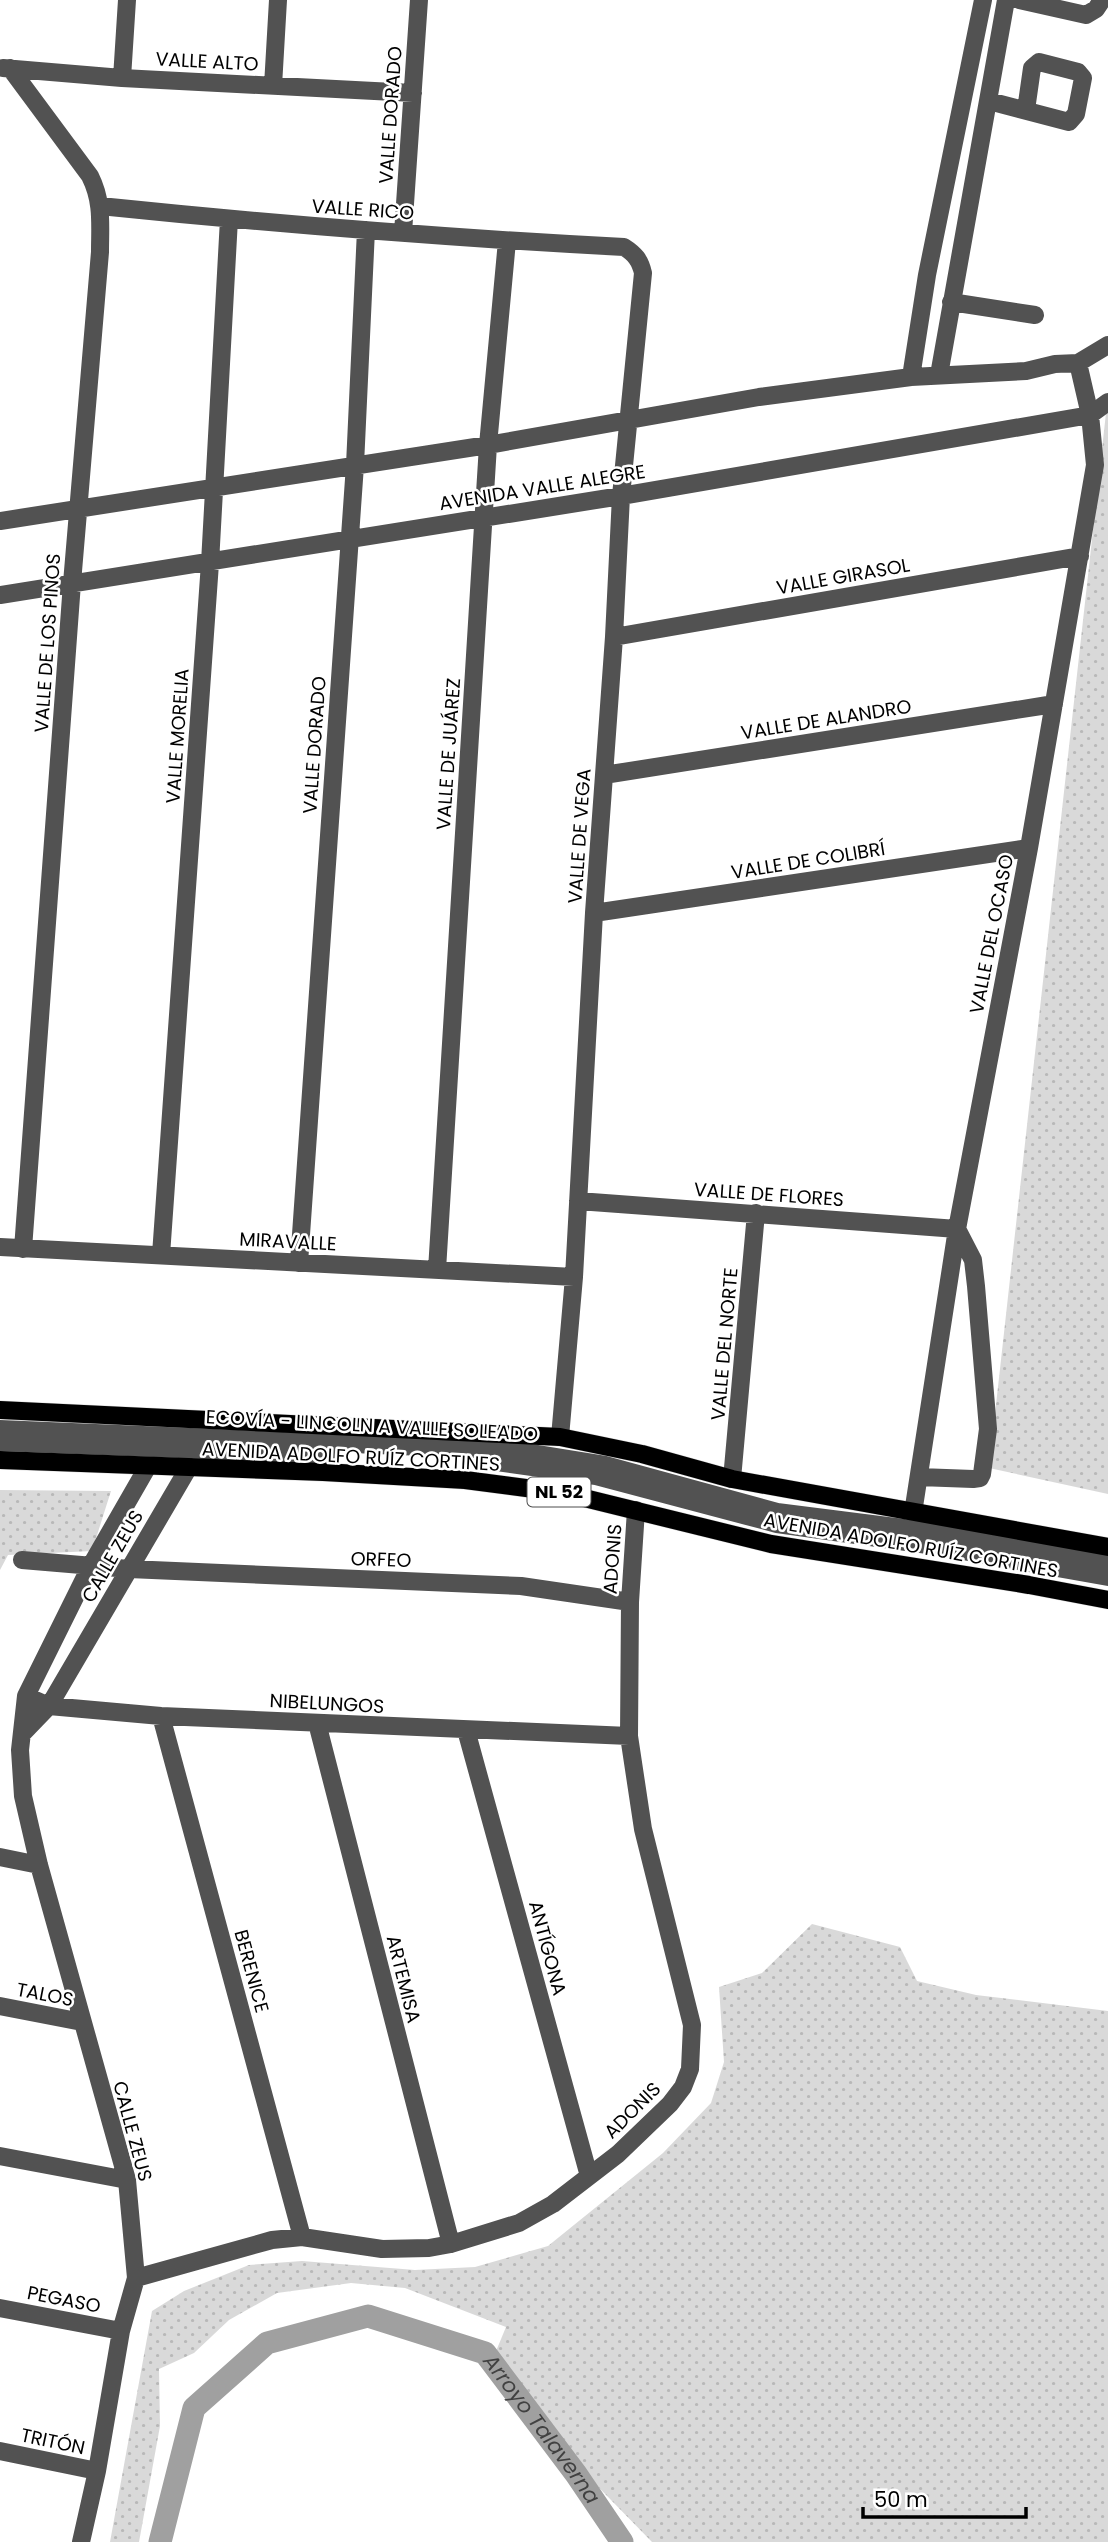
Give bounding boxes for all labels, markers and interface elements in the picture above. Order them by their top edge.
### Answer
street label: VALLE ALTO [155,45,259,78]
street label: VALLE DORADO [372,45,409,185]
street label: VALLE RICO [311,192,415,227]
street label: AVENIDA VALLE ALEGRE [437,458,647,517]
street label: VALLE GIRASOL [774,551,912,602]
street label: VALLE DE LOS PINOS [28,552,67,734]
street label: VALLE MORELIA [159,667,196,804]
street label: VALLE DORADO [296,675,333,815]
street label: VALLE DE JUÁREZ [430,677,467,831]
street label: VALLE DE ALANDRO [739,693,913,746]
street label: VALLE DE VEGA [561,767,598,904]
street label: VALLE DE COLIBRÍ [729,835,887,886]
street label: VALLE DEL OCASO [963,852,1020,1016]
street label: VALLE DE FLORES [693,1176,845,1213]
street label: MIRAVALLE [239,1225,337,1258]
street label: VALLE DEL NORTE [704,1267,745,1422]
street label: ECOVÍA - LINCOLN A VALLE SOLEADO [205,1403,539,1448]
street label: AVENIDA ADOLFO RUÍZ CORTINES [201,1435,501,1478]
road number: NL 52 [528,1478,590,1506]
street label: CALLE ZEUS [75,1505,150,1607]
street label: AVENIDA ADOLFO RUÍZ CORTINES [762,1506,1060,1585]
street label: ADONIS [597,1523,628,1595]
street label: ORFEO [350,1545,412,1574]
street label: NIBELUNGOS [269,1687,385,1720]
street label: ANTÍGONA [522,1898,573,1999]
street label: BERENICE [227,1927,276,2016]
street label: ARTEMISA [380,1932,427,2026]
street label: TALOS [14,1976,76,2013]
street label: ADONIS [598,2076,667,2145]
street label: CALLE ZEUS [106,2078,159,2184]
street label: PEGASO [25,2279,103,2320]
water label: Arroyo Talaverna [476,2347,607,2510]
street label: TRITÓN [18,2422,88,2461]
scale bar [863,2476,1026,2520]
text: 50 m [874,2485,928,2514]

